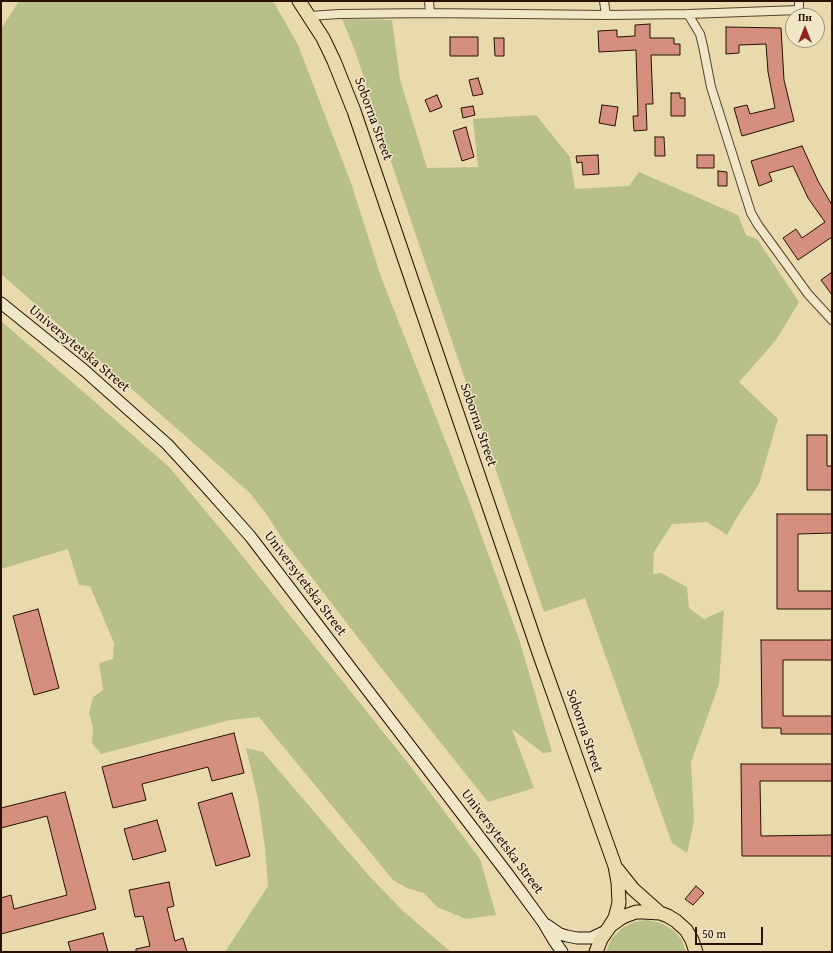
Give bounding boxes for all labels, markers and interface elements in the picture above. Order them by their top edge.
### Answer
north arrow [785,8,825,48]
text: Пн [798,9,812,25]
street label: Soborna Street [350,75,396,163]
street label: Universytetska Street [25,302,133,396]
street label: Soborna Street [456,381,500,469]
street label: Universytetska Street [260,528,350,640]
street label: Soborna Street [562,687,606,775]
street label: Universytetska Street [457,786,547,898]
scale bar [697,919,765,945]
text: 50 m [702,925,726,942]

